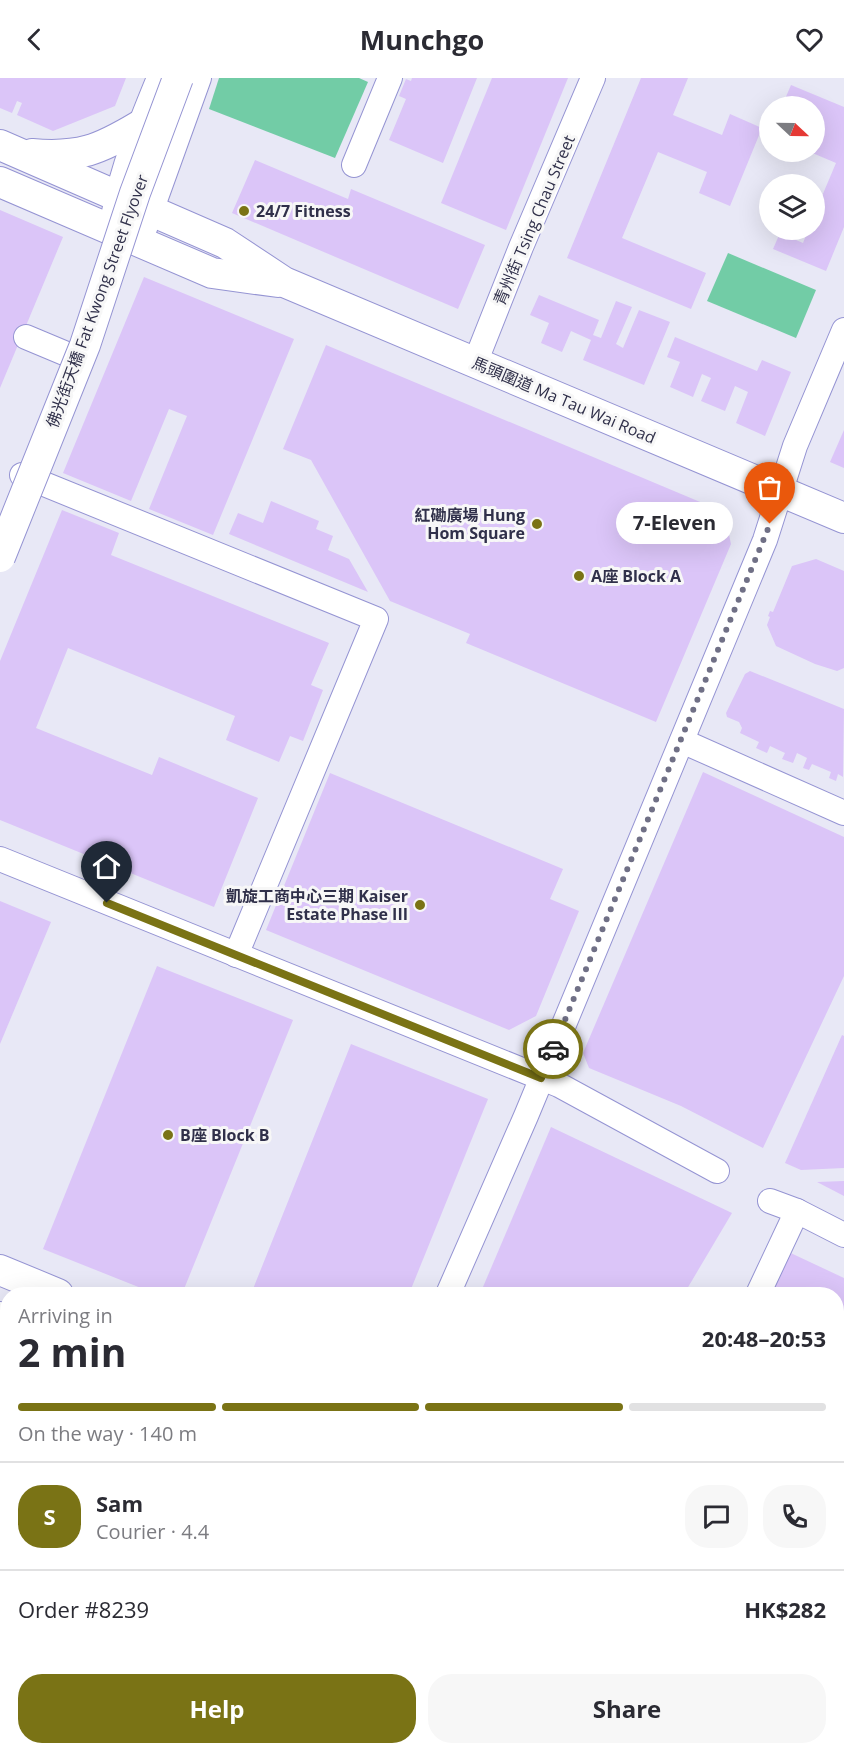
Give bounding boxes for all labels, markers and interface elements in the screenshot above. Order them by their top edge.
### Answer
text: Munchgo [360,21,484,58]
icon: back [18,23,51,56]
icon: heart [793,23,826,56]
north arrow [759,96,825,162]
map controls [759,96,825,240]
street label: 青州街 Tsing Chau Street [488,131,580,308]
street label: 佛光街天橋 Fat Kwong Street Flyover [41,171,153,431]
button: layers [759,174,825,240]
place label: 24/7 Fitness [256,200,351,222]
marker: 24/7 Fitness [237,204,251,218]
street label: 馬頭圍道 Ma Tau Wai Road [469,351,659,449]
pin [744,462,795,524]
icon: bag [753,471,786,504]
callout: 7-Eleven [617,503,734,545]
place label: 紅磡廣場 Hung Hom Square [415,504,525,544]
text: 7-Eleven [633,509,716,536]
marker: 紅磡廣場 Hung Hom Square [530,517,544,531]
place label: A座 Block A [591,565,682,587]
marker: A座 Block A [572,569,586,583]
pin [81,841,132,903]
icon: home [90,850,123,883]
place label: 凱旋工商中心三期 Kaiser Estate Phase III [226,885,408,925]
marker: 凱旋工商中心三期 Kaiser Estate Phase III [413,898,427,912]
courier [523,1019,583,1079]
icon: car [537,1033,570,1066]
place label: B座 Block B [180,1124,270,1146]
marker: B座 Block B [161,1128,175,1142]
text: Arriving in [18,1302,113,1329]
text: 20:48–20:53 [702,1323,826,1353]
text: 2 min [18,1325,126,1378]
text: On the way · 140 m [18,1420,197,1447]
button: chat [685,1485,748,1548]
button: phone [763,1485,826,1548]
text: Sam [96,1488,143,1518]
text: S [43,1501,56,1531]
text: Courier · 4.4 [96,1518,209,1545]
text: Order #8239 [18,1594,149,1624]
text: HK$282 [744,1594,826,1624]
button: Help [18,1674,416,1743]
button: Share [428,1674,826,1743]

